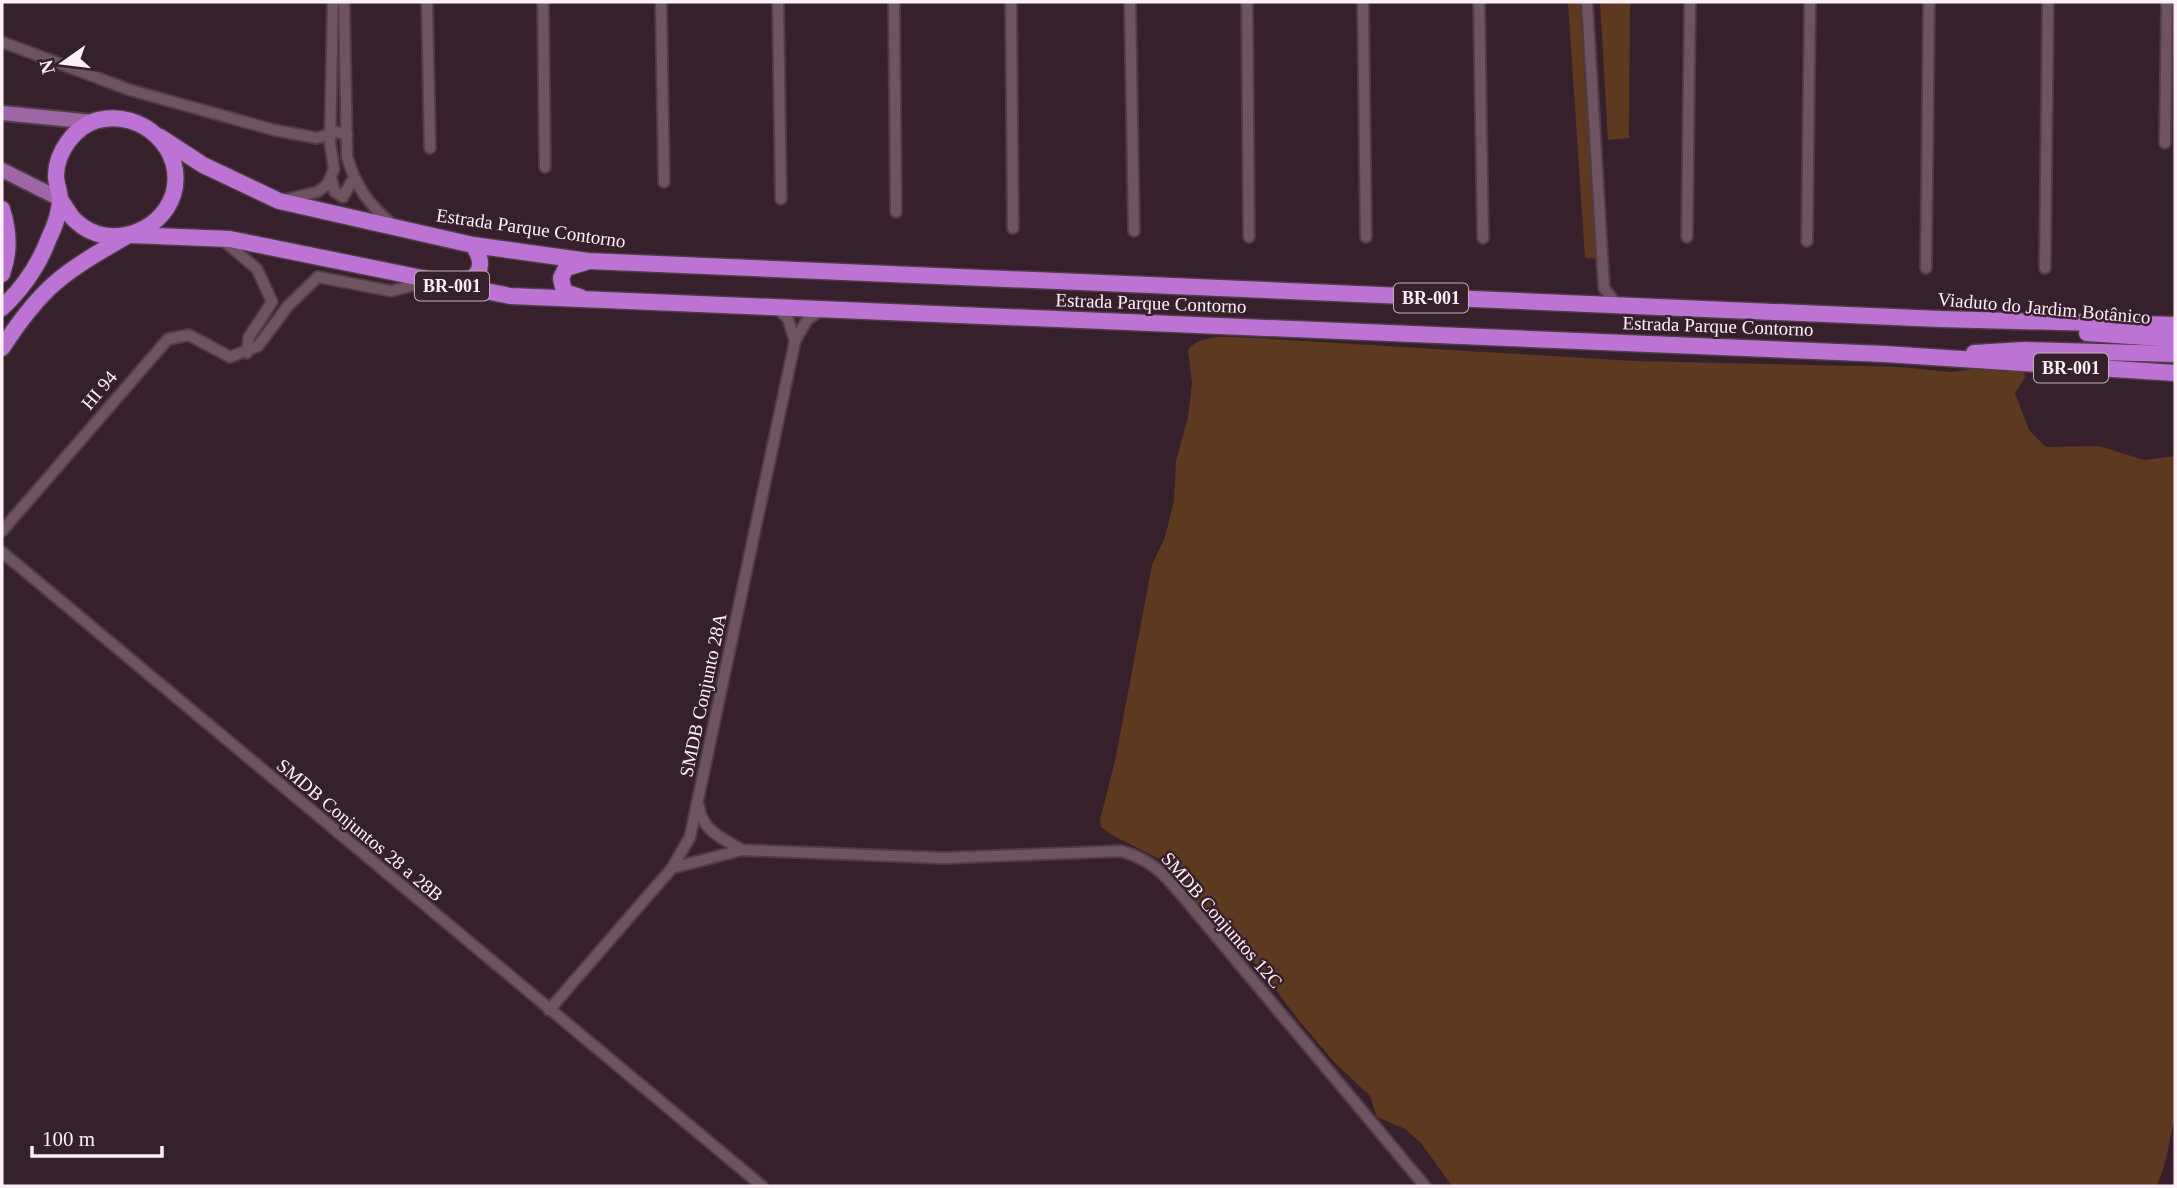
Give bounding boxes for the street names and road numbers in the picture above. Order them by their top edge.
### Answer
street label: Estrada Parque Contorno [435,204,627,252]
road number: BR-001 [415,272,489,300]
road number: BR-001 [1394,284,1468,312]
street label: Viaduto do Jardim Botânico [1937,288,2151,328]
street label: Estrada Parque Contorno [1055,289,1247,317]
street label: Estrada Parque Contorno [1622,312,1814,340]
road number: BR-001 [2034,354,2108,382]
street label: HI 94 [77,366,121,414]
street label: SMDB Conjunto 28A [675,611,731,779]
street label: SMDB Conjuntos 28 a 28B [273,754,447,906]
street label: SMDB Conjuntos 12C [1157,848,1287,992]

